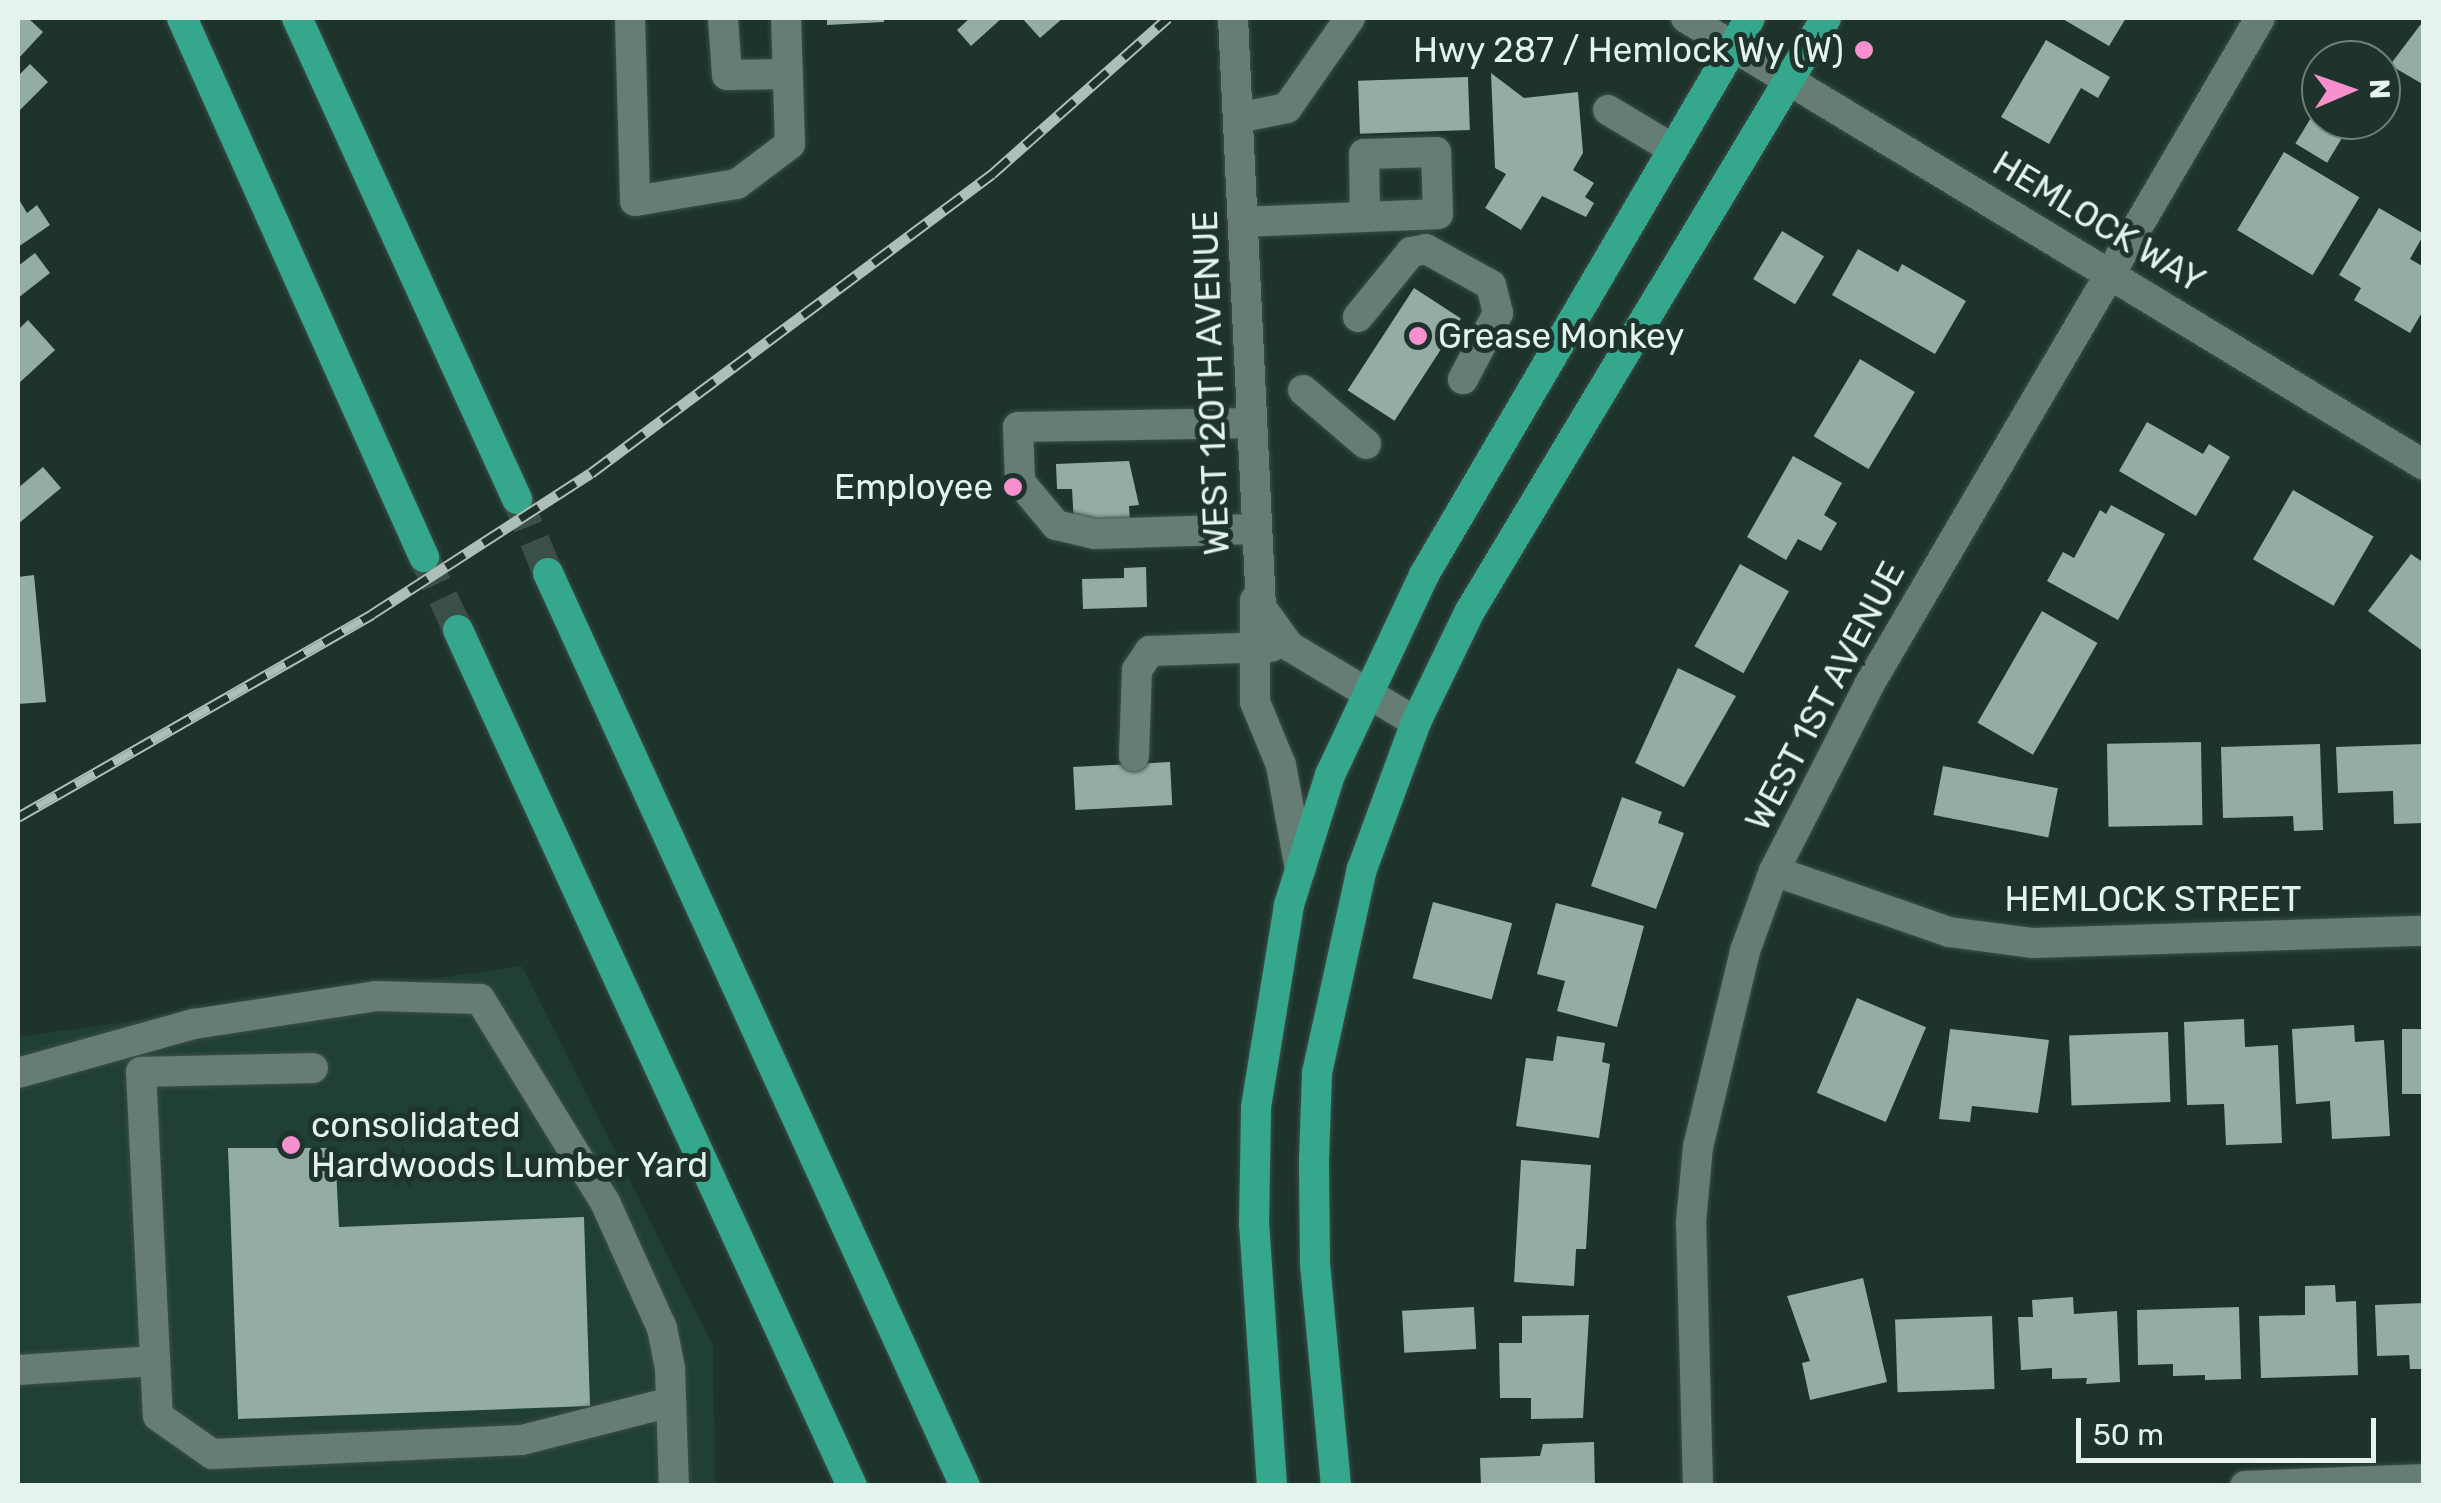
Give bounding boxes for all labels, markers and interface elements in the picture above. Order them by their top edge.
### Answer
place label: Hwy 287 / Hemlock Wy (W) [1410,29,1844,71]
marker: Hwy 287 / Hemlock Wy (W) [1853,39,1875,61]
north arrow [2301,40,2401,140]
text: N [2363,78,2396,100]
street label: HEMLOCK WAY [1985,142,2213,302]
street label: WEST 120TH AVENUE [1184,209,1238,557]
place label: Grease Monkey [1438,315,1684,357]
marker: Grease Monkey [1407,325,1429,347]
place label: Employee [834,466,993,508]
marker: Employee [1002,476,1024,498]
street label: WEST 1ST AVENUE [1736,553,1914,839]
street label: HEMLOCK STREET [2004,878,2302,920]
place label: consolidated Hardwoods Lumber Yard [311,1104,710,1186]
marker: consolidated Hardwoods Lumber Yard [280,1134,302,1156]
scale bar [2081,1398,2381,1460]
text: 50 m [2093,1417,2164,1453]

